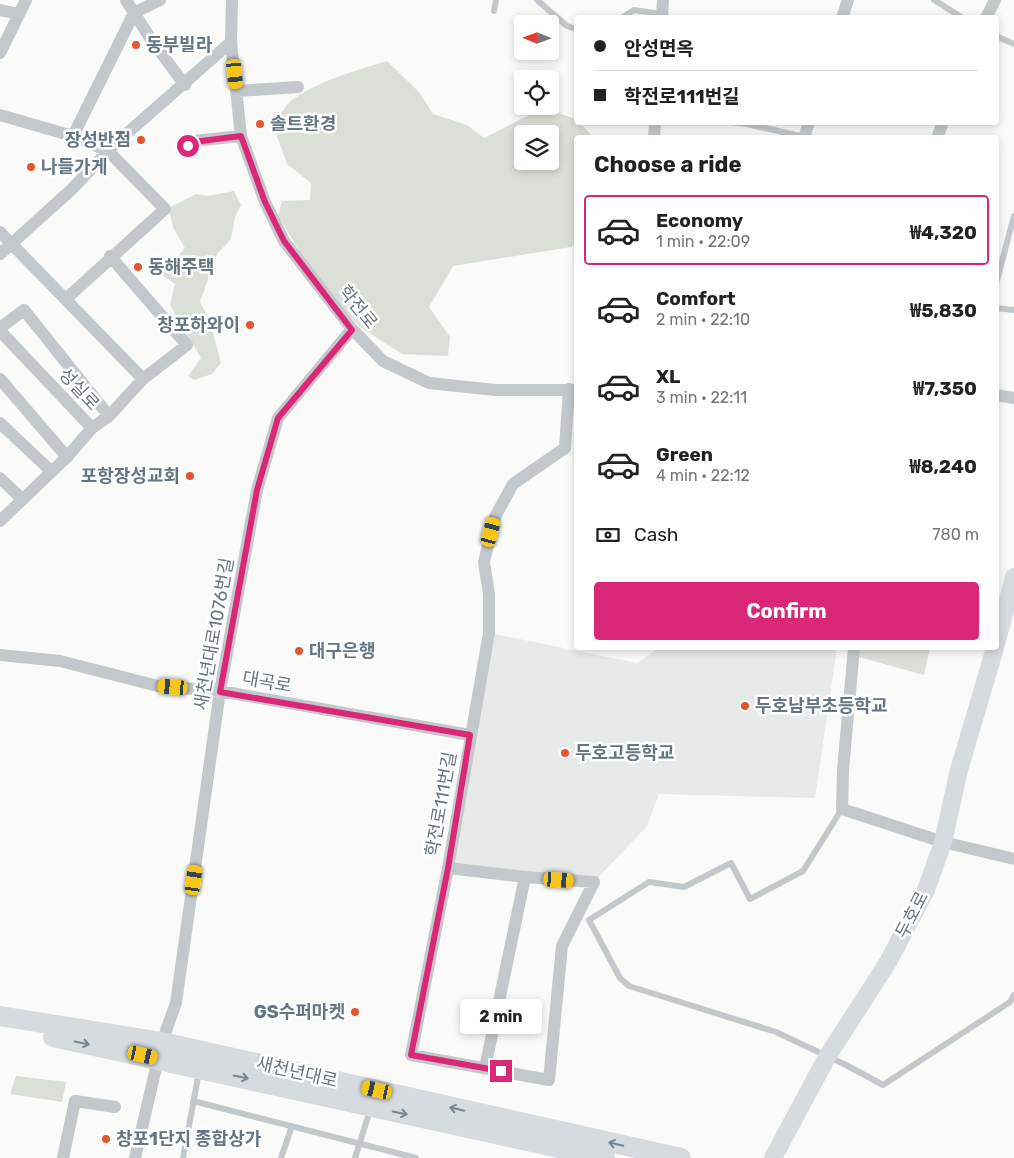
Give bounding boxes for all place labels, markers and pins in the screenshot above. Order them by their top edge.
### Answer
place label: 동부빌라 [146,34,213,56]
marker: 동부빌라 [130,39,142,51]
place label: 솔트환경 [270,113,336,135]
marker: 솔트환경 [254,118,266,130]
place label: 장성반점 [65,129,131,151]
marker: 장성반점 [135,134,147,146]
place label: 나들가게 [41,156,107,178]
marker: 나들가게 [25,161,37,173]
place label: 동해주택 [148,256,214,278]
marker: 동해주택 [132,261,144,273]
place label: 창포하와이 [157,314,240,336]
marker: 창포하와이 [244,319,256,331]
place label: 포항장성교회 [81,465,180,487]
marker: 포항장성교회 [184,470,196,482]
place label: 대구은행 [309,640,375,662]
marker: 대구은행 [293,645,305,657]
place label: 두호남부초등학교 [755,695,887,717]
marker: 두호남부초등학교 [739,700,751,712]
place label: 두호고등학교 [575,742,674,764]
marker: 두호고등학교 [559,747,571,759]
place label: GS수퍼마켓 [254,1001,345,1023]
marker: GS수퍼마켓 [349,1006,361,1018]
place label: 창포1단지 종합상가 [116,1128,262,1150]
marker: 창포1단지 종합상가 [100,1133,112,1145]

